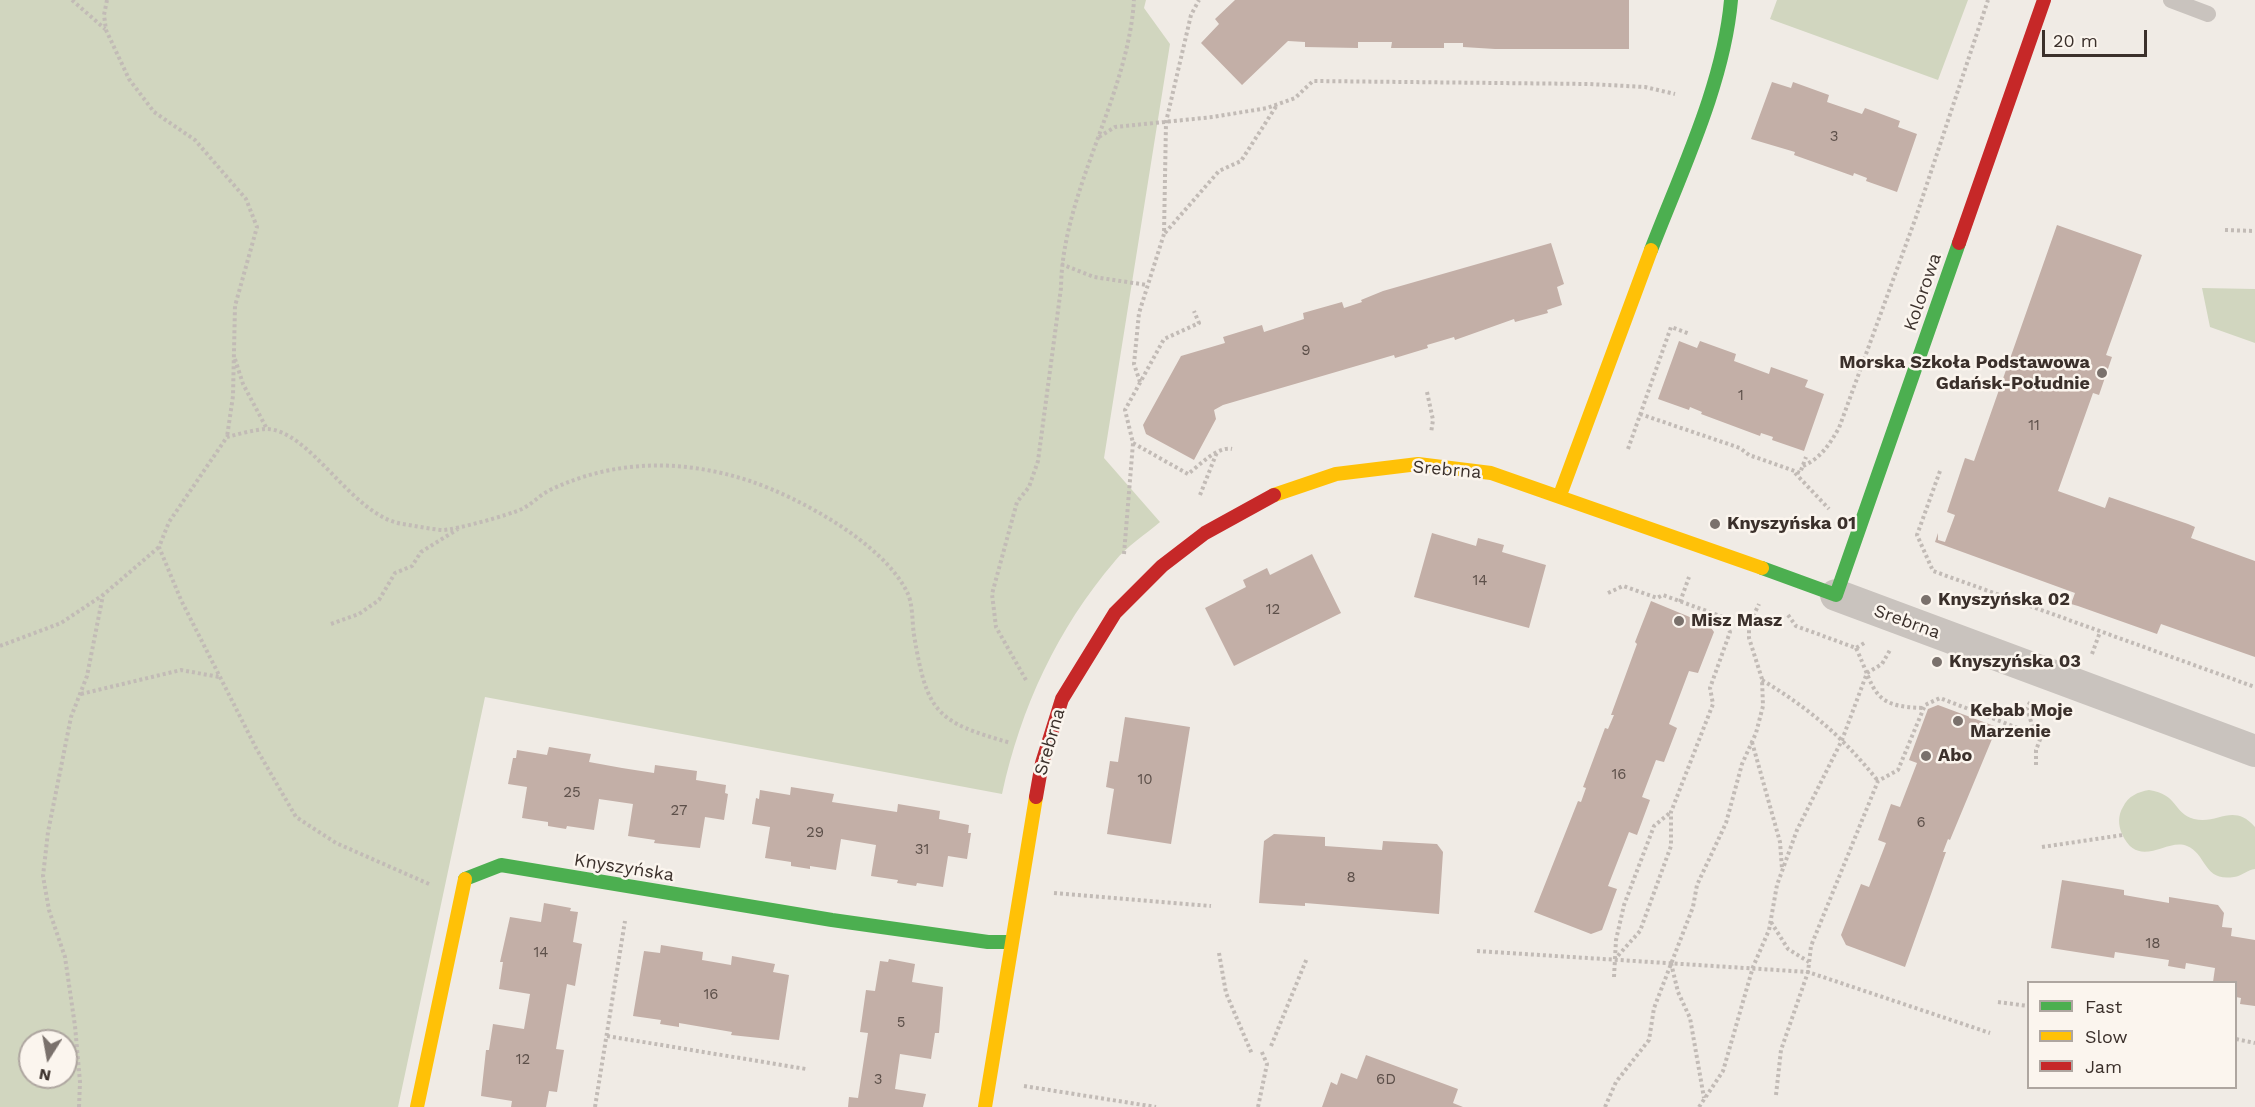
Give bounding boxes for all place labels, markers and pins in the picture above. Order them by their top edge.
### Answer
place label: Morska Szkoła Podstawowa Gdańsk-Południe [1839,352,2090,394]
marker: Morska Szkoła Podstawowa Gdańsk-Południe [2095,366,2109,380]
place label: Knyszyńska 01 [1727,513,1856,535]
marker: Knyszyńska 01 [1708,517,1722,531]
place label: Knyszyńska 02 [1938,589,2070,611]
marker: Knyszyńska 02 [1919,593,1933,607]
place label: Misz Masz [1691,610,1782,632]
marker: Misz Masz [1672,614,1686,628]
place label: Knyszyńska 03 [1949,651,2081,673]
marker: Knyszyńska 03 [1930,655,1944,669]
place label: Kebab Moje Marzenie [1970,700,2073,742]
marker: Kebab Moje Marzenie [1951,714,1965,728]
place label: Abo [1938,745,1972,767]
marker: Abo [1919,749,1933,763]

